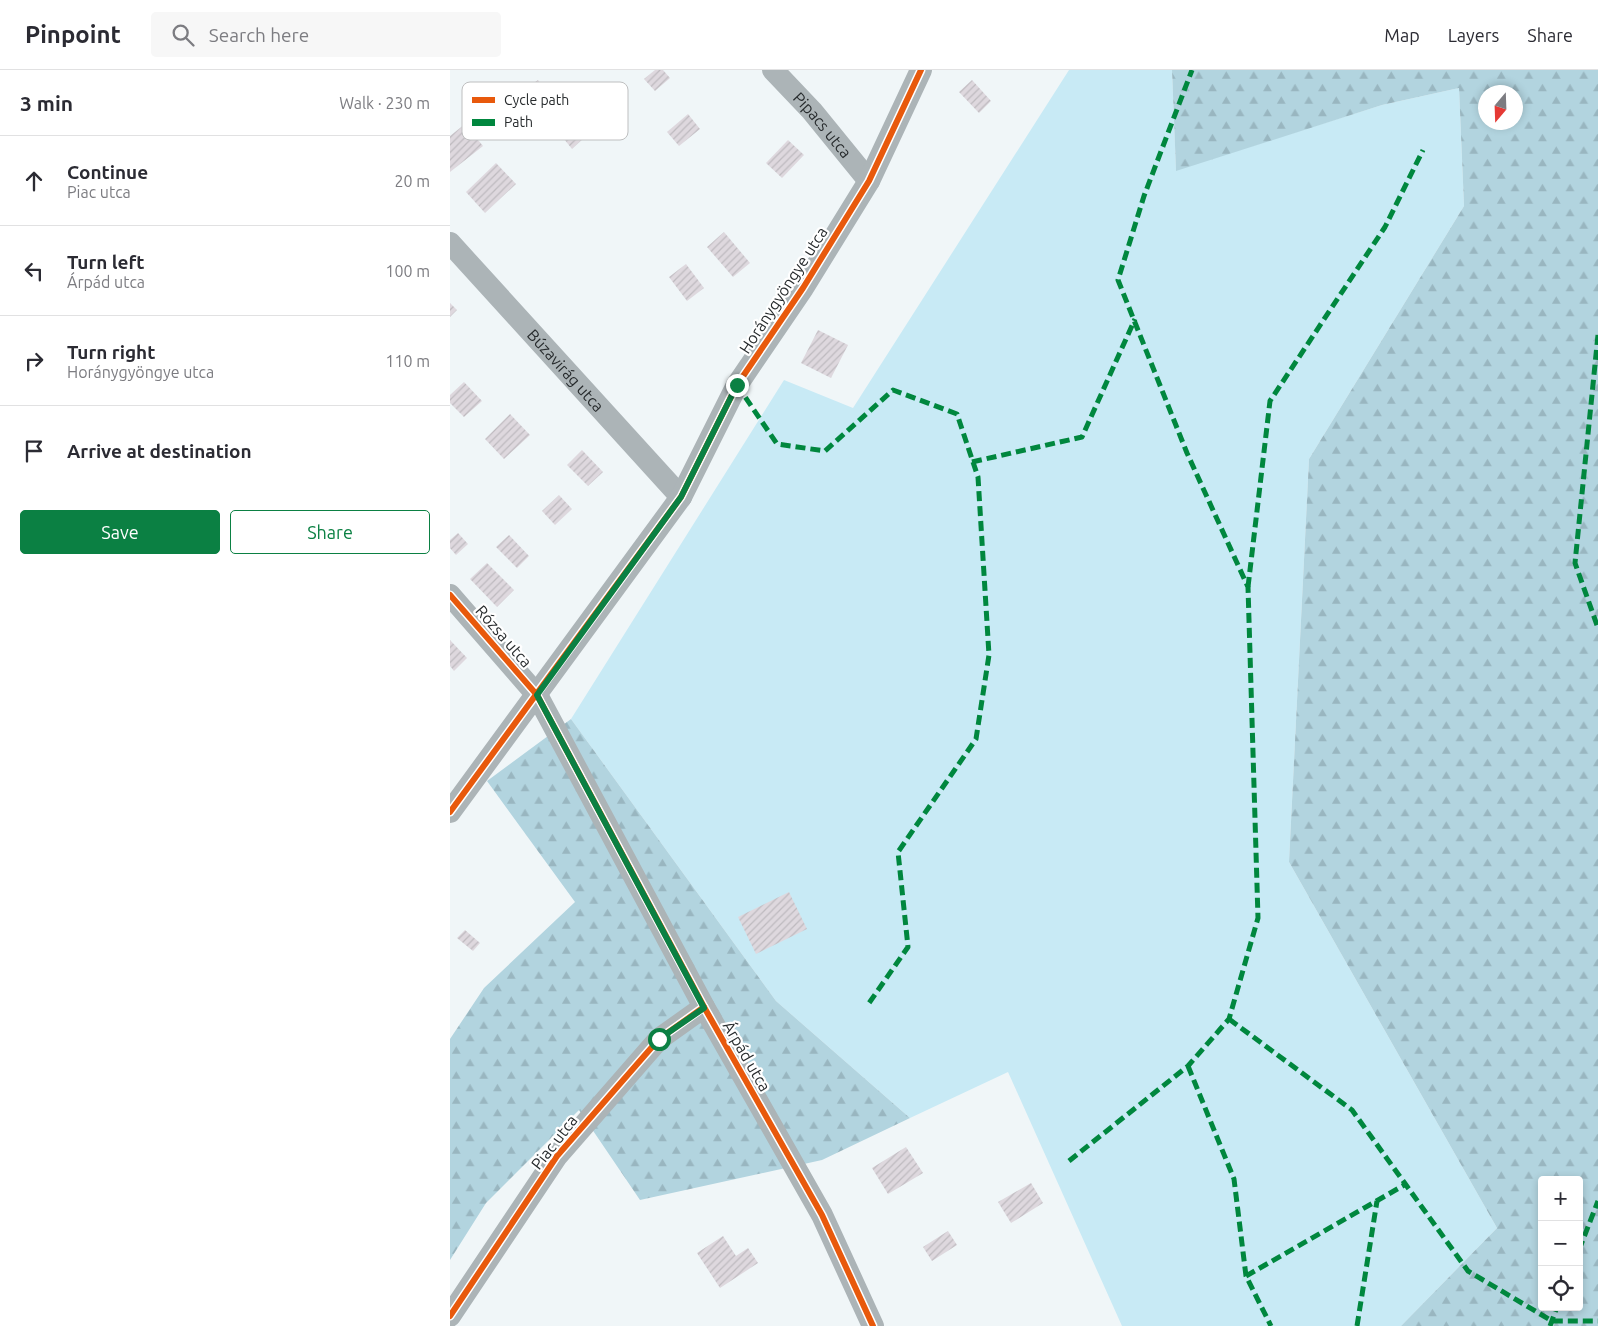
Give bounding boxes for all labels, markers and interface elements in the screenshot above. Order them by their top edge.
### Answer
search box [151,12,501,57]
text: Pinpoint [25,21,121,48]
icon: search [169,21,197,49]
text: Search here [209,24,309,46]
text: Map [1384,25,1420,45]
text: Layers [1448,25,1499,45]
text: Share [1527,25,1573,45]
legend [462,82,628,140]
north arrow [1478,85,1523,130]
street label: Pipacs utca [790,88,855,161]
text: 3 min [20,91,73,115]
text: Cycle path [504,92,569,108]
text: Walk · 230 m [339,94,430,112]
text: Path [504,114,533,130]
text: Continue [67,161,148,183]
icon: ahead [20,167,48,195]
text: 20 m [394,172,430,190]
text: Piac utca [67,183,131,201]
street label: Horánygyöngye utca [735,223,831,357]
text: Turn left [67,251,145,273]
icon: left [20,257,48,285]
text: 100 m [385,262,430,280]
text: Árpád utca [67,273,145,291]
street label: Búzavirág utca [524,325,608,415]
text: Turn right [67,341,155,363]
icon: right [20,347,48,375]
text: 110 m [385,352,430,370]
text: Horánygyöngye utca [67,363,214,381]
route end [726,374,749,397]
icon: arrive [20,437,48,465]
text: Arrive at destination [67,440,252,462]
button: Save [20,510,220,554]
button: Share [230,510,430,554]
street label: Rózsa utca [472,601,536,671]
street label: Árpád utca [720,1017,776,1094]
route start [648,1028,671,1051]
street label: Piac utca [527,1111,581,1173]
map controls [1538,1176,1583,1311]
button: + [1538,1176,1583,1221]
button: − [1538,1221,1583,1266]
button: locate [1538,1266,1583,1311]

